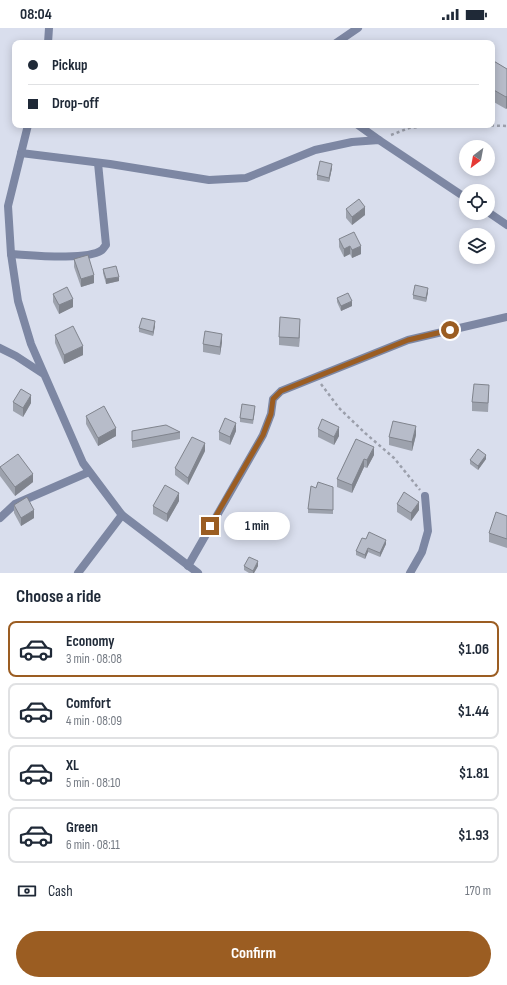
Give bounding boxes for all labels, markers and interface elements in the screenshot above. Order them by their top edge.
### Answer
text: 08:04 [20,5,52,24]
text: Pickup [52,56,88,75]
text: Drop-off [52,94,99,113]
north arrow [459,140,495,176]
map controls [459,140,495,264]
button: locate [459,184,495,220]
button: layers [459,228,495,264]
route start [441,321,459,339]
callout: 1 min [224,512,290,540]
route end [201,517,219,535]
text: 1 min [245,518,269,534]
text: Choose a ride [16,586,101,607]
icon: car [18,631,54,667]
text: Economy [66,632,115,651]
text: $1.06 [458,640,489,659]
text: 3 min · 08:08 [66,651,122,667]
icon: car [18,693,54,729]
text: Comfort [66,694,111,713]
text: $1.44 [458,702,489,721]
text: 4 min · 08:09 [66,713,122,729]
icon: car [18,755,54,791]
text: XL [66,756,79,775]
text: $1.81 [459,764,489,783]
text: 5 min · 08:10 [66,775,121,791]
icon: car [18,817,54,853]
text: Green [66,818,98,837]
text: $1.93 [458,826,489,845]
text: 6 min · 08:11 [66,837,120,853]
icon: cash [16,880,38,902]
text: Cash [48,882,73,901]
text: 170 m [465,883,491,899]
button: Confirm [16,931,491,977]

